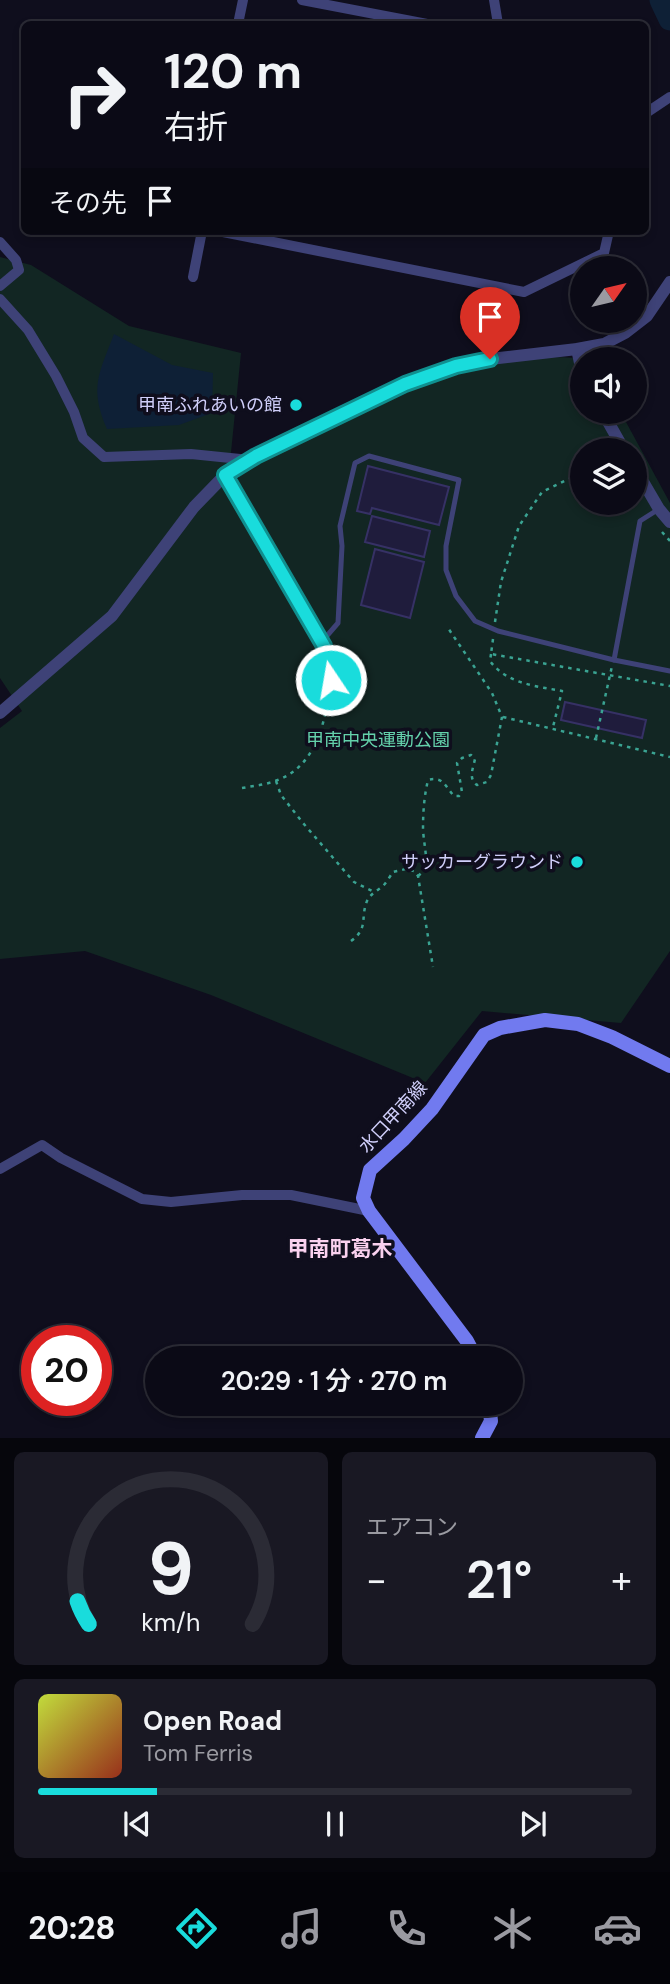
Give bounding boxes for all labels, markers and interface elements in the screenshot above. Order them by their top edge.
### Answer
text: 120 m [164,39,302,103]
icon: right [49,49,140,140]
text: 右折 [164,106,228,148]
icon: arrive [141,182,179,220]
text: その先 [49,186,127,220]
north arrow [570,256,648,332]
map controls [570,256,647,515]
pin [460,287,520,359]
icon: arrive [471,298,509,336]
button: sound [570,347,647,424]
place label: 甲南ふれあいの館 [138,393,282,417]
marker: 甲南ふれあいの館 [288,397,304,413]
button: layers [570,438,647,515]
position arrow [294,643,368,717]
park label: 甲南中央運動公園 [306,728,450,752]
place label: サッカーグラウンド [401,850,563,874]
marker: サッカーグラウンド [569,854,585,870]
street label: 水口甲南線 [354,1076,432,1158]
district label: 甲南町葛木 [288,1235,393,1263]
speed limit sign: 20 [21,1325,112,1416]
text: 20:29 · 1 分 · 270 m [221,1364,447,1398]
text: エアコン [366,1512,458,1542]
text: 9 [148,1523,194,1618]
text: 21° [466,1546,532,1614]
text: − [366,1555,387,1605]
text: + [611,1555,632,1605]
text: km/h [141,1606,201,1639]
text: Open Road [143,1704,282,1738]
text: Tom Ferris [143,1738,253,1768]
icon: previous [118,1805,156,1843]
icon: pause [316,1805,354,1843]
icon: next [514,1805,552,1843]
icon: directions [172,1904,221,1953]
icon: music [277,1904,326,1953]
icon: phone [382,1904,431,1953]
icon: climate [488,1904,537,1953]
icon: car [593,1904,642,1953]
text: 20:28 [28,1907,116,1949]

